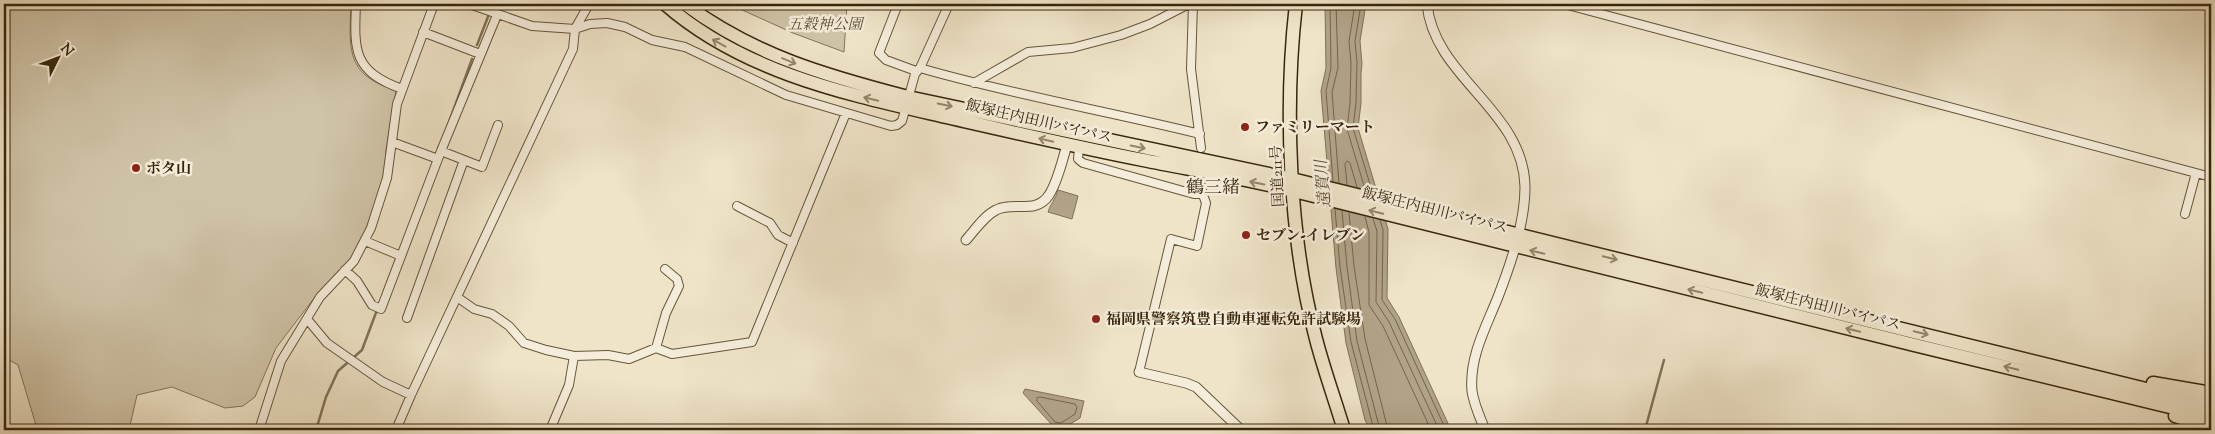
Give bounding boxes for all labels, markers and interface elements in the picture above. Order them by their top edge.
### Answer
park label: 五穀神公園 [787,15,865,36]
north arrow [32,32,82,82]
one-way arrow [712,38,727,48]
text: N [55,40,77,61]
one-way arrow [780,57,796,66]
one-way arrow [864,94,880,103]
street label: 飯塚庄内田川バイパス [963,95,1114,150]
one-way arrow [936,101,952,110]
place label: ファミリーマート [1255,118,1375,139]
marker: ファミリーマート [1239,121,1251,133]
one-way arrow [1039,135,1055,144]
one-way arrow [1129,142,1145,152]
street label: 国道211号 [1266,144,1291,208]
water label: 遠賀川 [1311,157,1338,209]
place label: ボタ山 [146,159,191,180]
marker: ボタ山 [130,162,142,174]
district label: 鶴三緒 [1186,176,1240,202]
one-way arrow [1249,178,1265,188]
street label: 飯塚庄内田川バイパス [1359,183,1510,240]
one-way arrow [1368,207,1384,216]
place label: セブン-イレブン [1256,226,1365,247]
marker: セブン-イレブン [1240,229,1252,241]
one-way arrow [1530,247,1546,256]
one-way arrow [1601,254,1617,263]
street label: 飯塚庄内田川バイパス [1752,280,1903,337]
one-way arrow [1688,286,1704,295]
place label: 福岡県警察筑豊自動車運転免許試験場 [1106,310,1361,331]
marker: 福岡県警察筑豊自動車運転免許試験場 [1090,313,1102,325]
one-way arrow [1845,324,1861,334]
one-way arrow [1912,329,1928,339]
one-way arrow [2003,363,2019,372]

